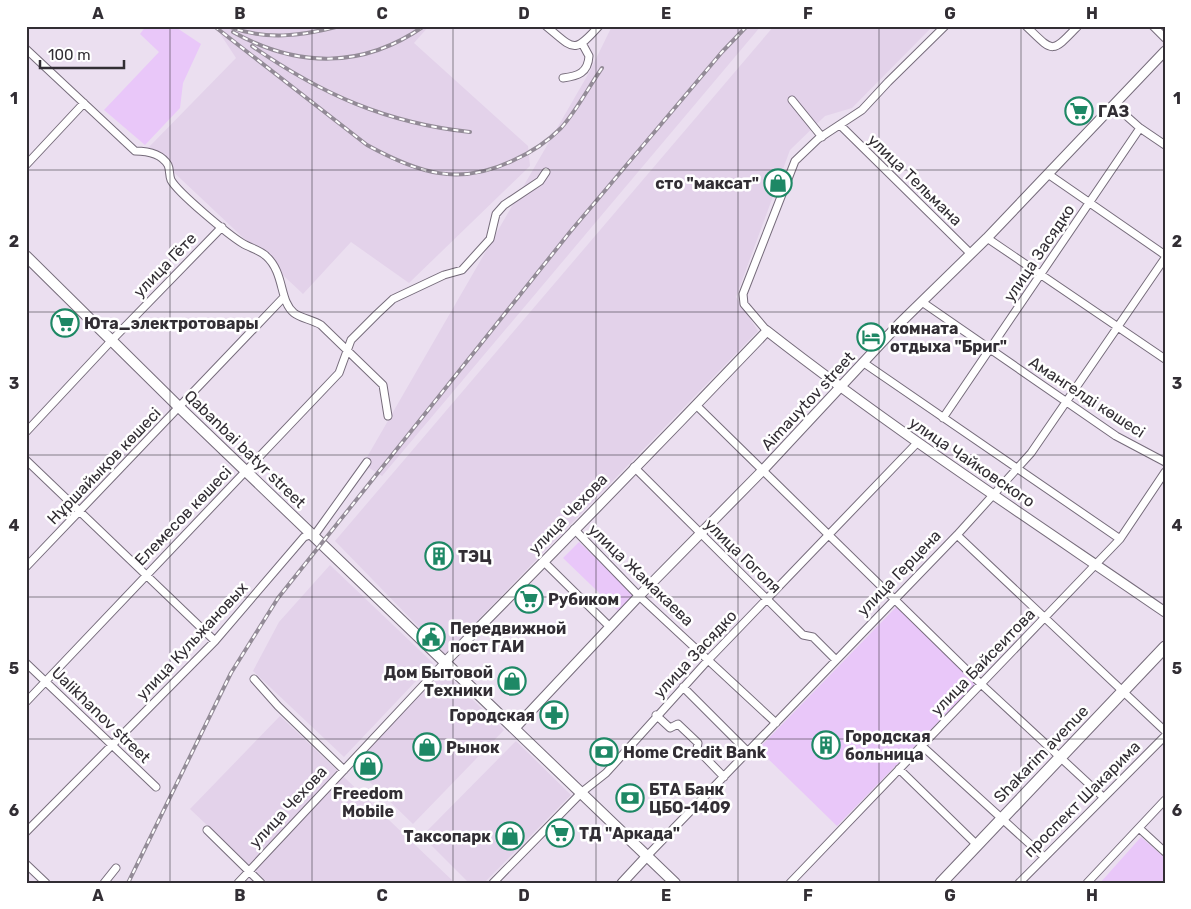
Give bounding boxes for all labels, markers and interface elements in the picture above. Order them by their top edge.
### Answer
text: A [92,4,104,23]
text: B [234,4,246,23]
text: C [376,4,388,23]
text: D [518,4,530,23]
text: E [661,4,671,23]
text: F [803,4,813,23]
text: G [944,4,956,23]
text: H [1086,4,1098,23]
scale bar [40,38,124,70]
text: 100 m [48,46,90,64]
text: 1 [10,89,18,108]
text: 1 [1173,89,1181,108]
supermarket icon: ГАЗ [1064,96,1094,126]
place label: ГАЗ [1098,102,1129,121]
street label: улица Тельмана [864,130,966,230]
shop icon: сто "максат" [763,168,793,198]
place label: сто "максат" [655,174,759,193]
street label: улица Засядко [999,201,1079,305]
street label: улица Гёте [130,229,200,301]
text: 2 [9,232,19,251]
text: 2 [1172,232,1182,251]
supermarket icon: Юта_электротовары [50,308,80,338]
place label: Юта_электротовары [84,314,259,333]
place label: комната отдыха "Бриг" [890,319,1007,356]
hotel icon: комната отдыха "Бриг" [856,322,886,352]
street label: Aimauytov street [757,348,859,454]
street label: Амангелді көшесі [1025,352,1149,442]
text: 3 [9,374,19,393]
text: 3 [1172,374,1182,393]
street label: Qabanbai batyr street [180,386,310,512]
street label: Нұршайықов көшесі [43,404,165,528]
street label: улица Чайковского [906,413,1038,511]
street label: Елемесов көшесі [131,462,235,570]
street label: улица Чехова [525,470,611,558]
street label: улица Гоголя [701,515,785,597]
text: 4 [9,516,20,535]
text: 4 [1172,516,1183,535]
street label: улица Жамакаева [585,520,697,630]
street label: улица Герцена [853,526,945,620]
building icon: ТЭЦ [424,541,454,571]
place label: ТЭЦ [458,547,492,566]
street label: улица Кульжановых [132,578,252,704]
supermarket icon: Рубиком [514,584,544,614]
place label: Рубиком [548,590,619,609]
street label: улица Байсеитова [927,605,1039,719]
street label: улица Засядко [649,606,741,702]
place label: Передвижной пост ГАИ [450,619,566,656]
public building icon: Передвижной пост ГАИ [416,622,446,652]
text: 5 [9,659,19,678]
text: 5 [1172,659,1182,678]
street label: Ualikhanov street [48,663,154,767]
place label: Дом Бытовой Техники [384,663,493,700]
shop icon: Дом Бытовой Техники [497,666,527,696]
pharmacy icon: Городская [539,700,569,730]
street label: Shakarim avenue [990,701,1092,807]
place label: Городская [449,706,535,725]
place label: Городская больница [845,727,931,764]
building icon: Городская больница [811,730,841,760]
shop icon: Рынок [412,732,442,762]
bank icon: Home Credit Bank [589,737,619,767]
street label: проспект Шакарима [1020,737,1144,861]
place label: Рынок [446,738,500,757]
place label: Home Credit Bank [623,743,767,762]
shop icon: Freedom Mobile [353,751,383,781]
street label: улица Чехова [245,762,331,852]
place label: БТА Банк ЦБО-1409 [649,780,731,817]
bank icon: БТА Банк ЦБО-1409 [615,783,645,813]
place label: Freedom Mobile [333,784,403,821]
text: 6 [9,801,19,820]
text: 6 [1172,801,1182,820]
supermarket icon: ТД "Аркада" [545,818,575,848]
shop icon: Таксопарк [495,821,525,851]
place label: ТД "Аркада" [579,824,680,843]
place label: Таксопарк [404,827,491,846]
text: A [92,886,104,905]
text: B [234,886,246,905]
text: C [376,886,388,905]
text: D [518,886,530,905]
text: E [661,886,671,905]
text: F [803,886,813,905]
text: G [944,886,956,905]
text: H [1086,886,1098,905]

